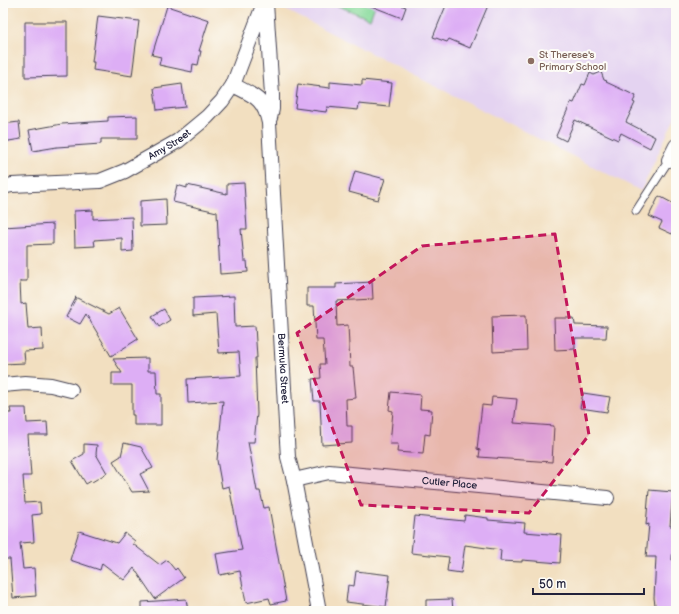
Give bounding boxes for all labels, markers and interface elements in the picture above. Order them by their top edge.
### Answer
place label: St Therese's Primary School [539,49,606,73]
marker: St Therese's Primary School [526,56,536,66]
street label: Amy Street [146,127,193,163]
street label: Bermuka Street [275,333,291,404]
street label: Cutler Place [421,475,478,492]
scale bar [533,570,644,596]
text: 50 m [539,577,566,592]

